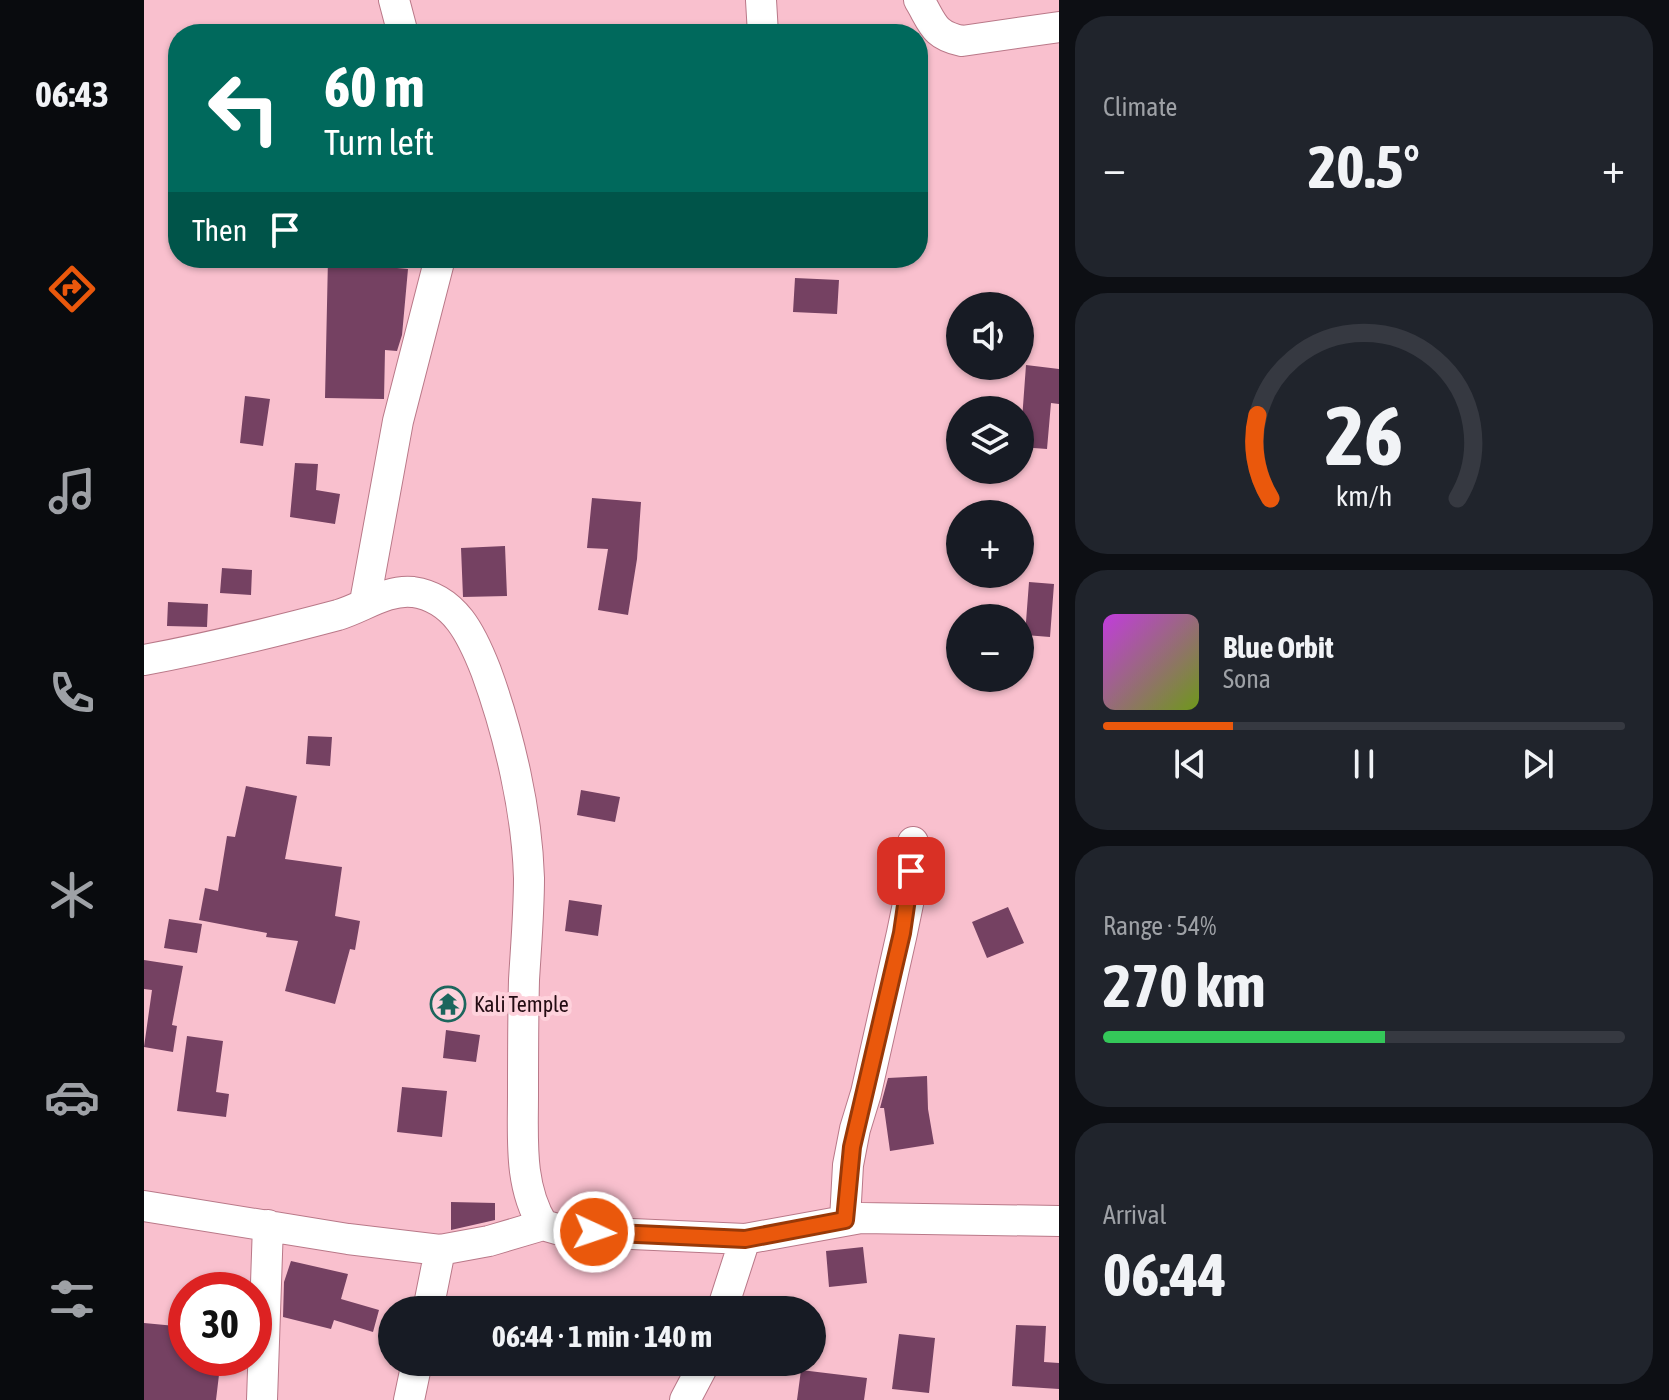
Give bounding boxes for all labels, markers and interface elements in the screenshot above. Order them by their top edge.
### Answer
text: 60 m [324,55,425,119]
icon: left [192,56,296,160]
text: 06:43 [35,73,109,115]
text: Climate [1103,92,1177,122]
text: Turn left [324,121,434,163]
text: 20.5° [1308,132,1420,201]
text: − [1103,142,1126,192]
text: + [1602,142,1625,192]
icon: arrive [263,208,307,252]
text: Then [192,213,247,247]
icon: directions [44,261,100,317]
map controls [946,292,1034,692]
button: sound [946,292,1034,380]
text: 26 [1325,387,1403,483]
button: layers [946,396,1034,484]
icon: music [44,463,100,519]
text: km/h [1336,479,1392,512]
button: + [946,500,1034,588]
button: − [946,604,1034,692]
text: Blue Orbit [1223,630,1334,664]
text: Sona [1223,664,1271,694]
icon: phone [44,665,100,721]
icon: previous [1168,742,1212,786]
icon: pause [1342,742,1386,786]
icon: next [1516,742,1560,786]
pin [877,837,945,905]
icon: arrive [889,849,933,893]
icon: climate [44,867,100,923]
text: Range · 54% [1103,911,1216,941]
text: 270 km [1103,951,1265,1020]
temple icon: Kali Temple [429,985,467,1023]
place label: Kali Temple [474,991,569,1017]
icon: car [44,1069,100,1125]
position arrow [552,1190,636,1274]
text: Arrival [1103,1200,1167,1230]
text: 06:44 [1103,1240,1226,1309]
icon: filters [44,1271,100,1327]
speed limit sign: 30 [168,1272,272,1376]
text: 06:44 · 1 min · 140 m [492,1319,712,1353]

